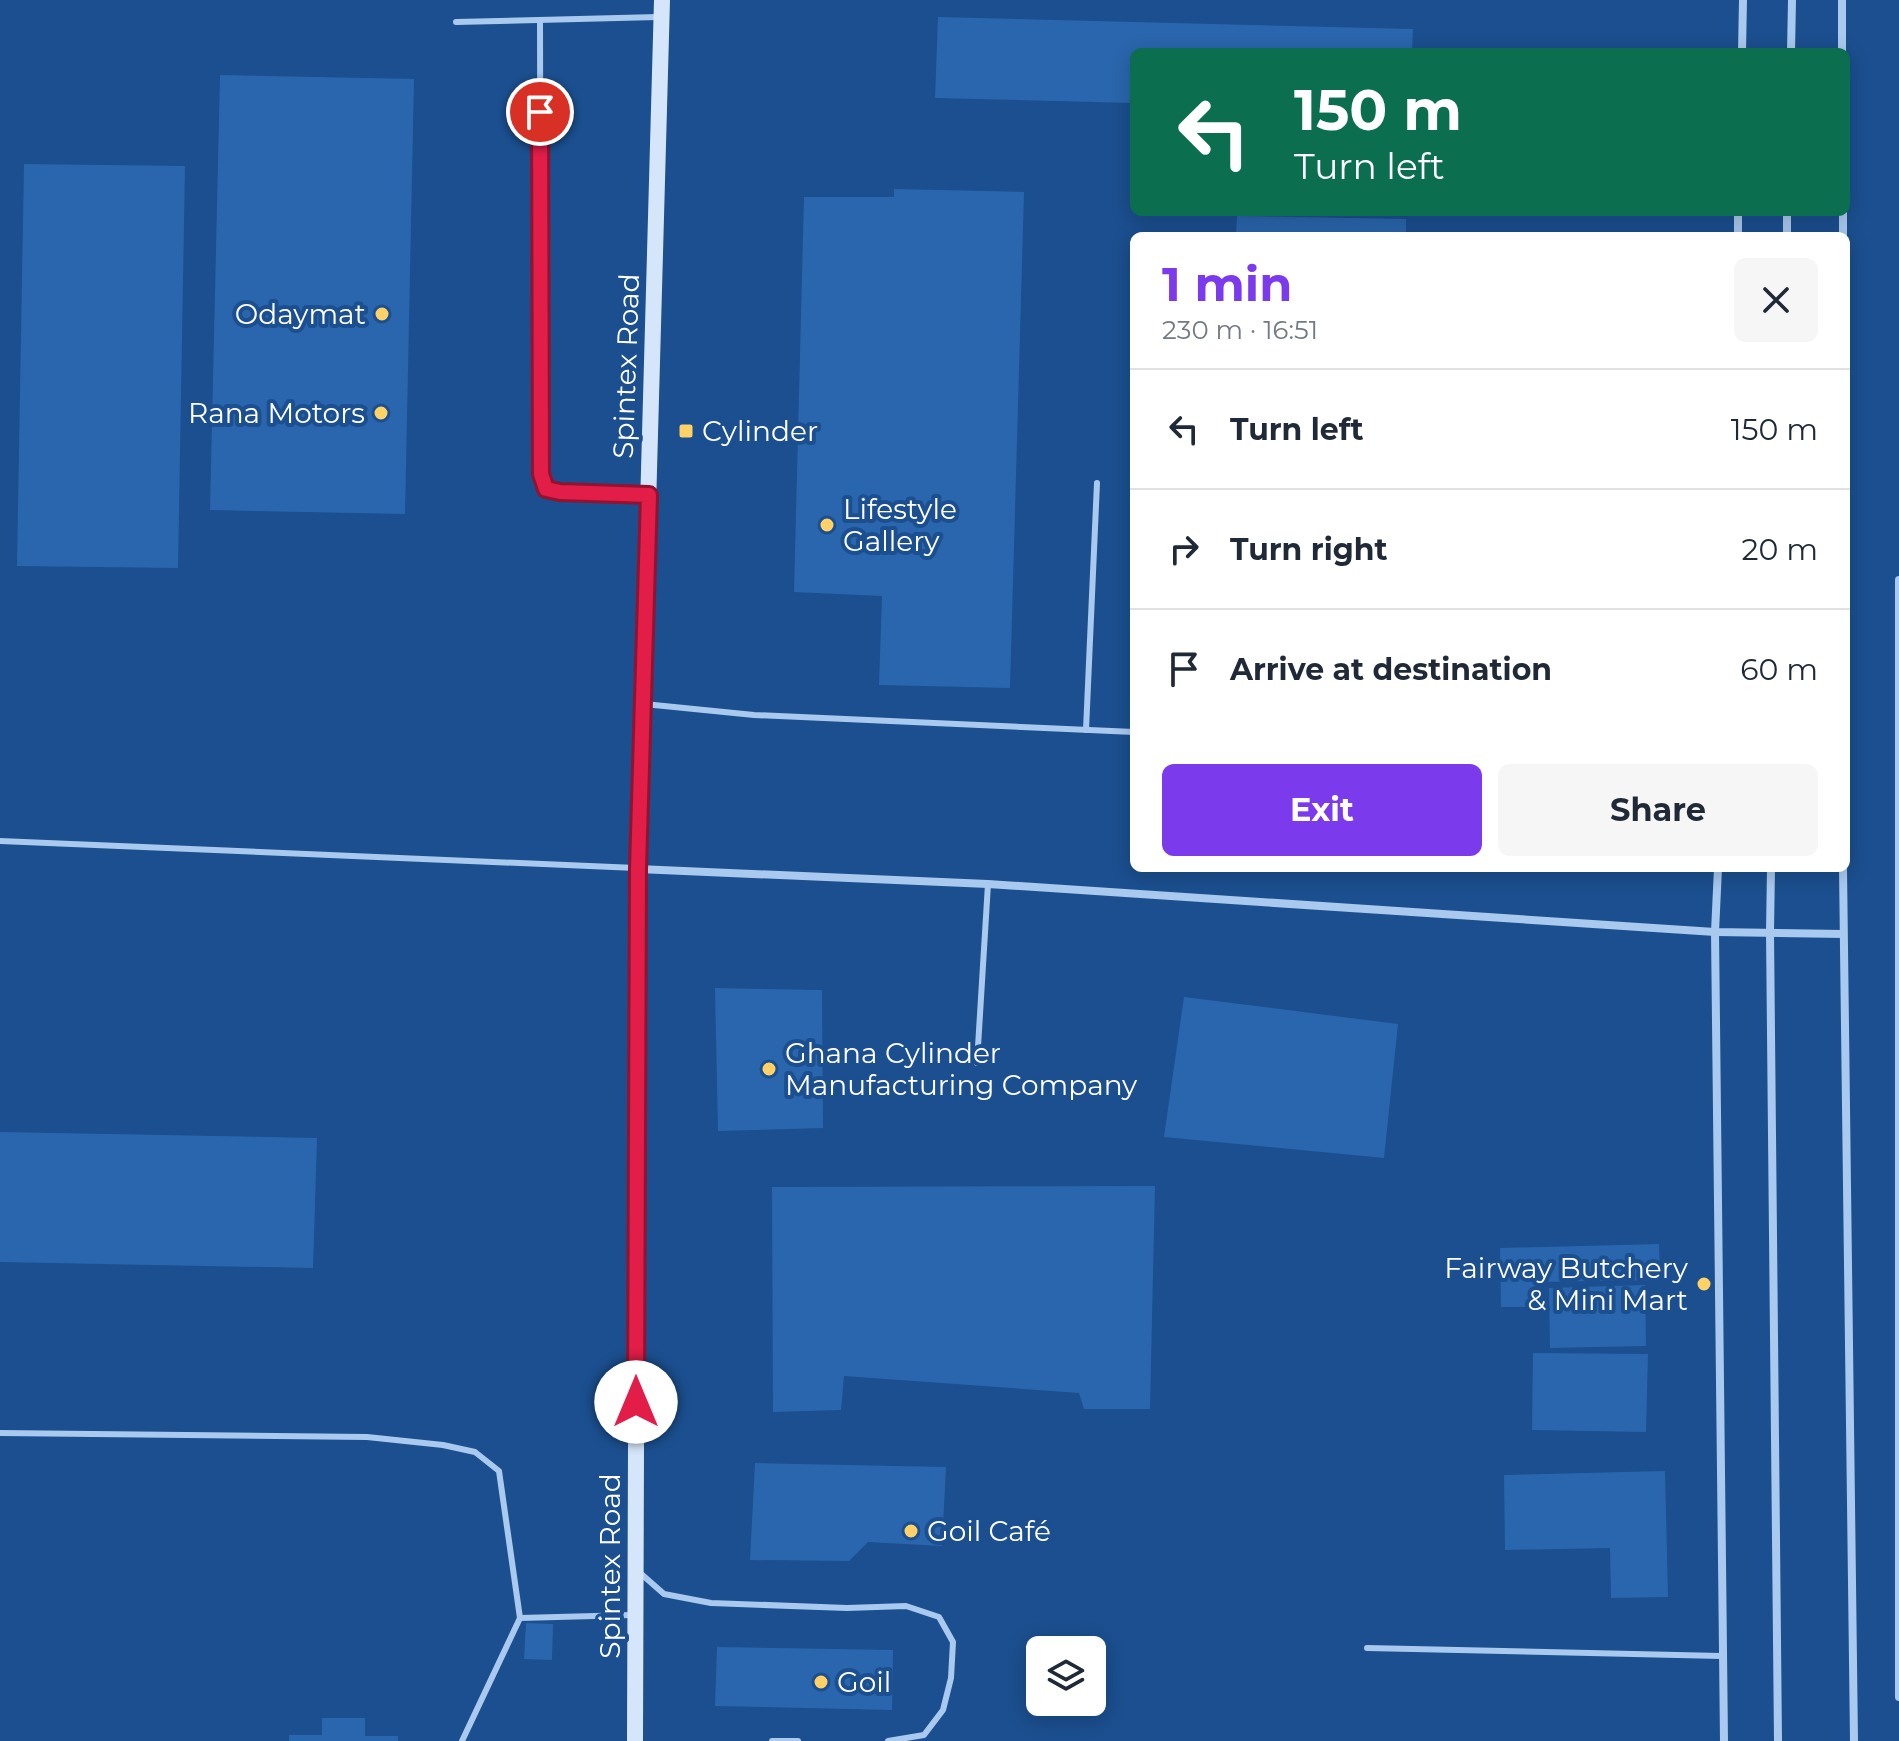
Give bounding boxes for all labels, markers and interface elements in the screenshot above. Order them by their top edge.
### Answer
text: 150 m [1294,76,1462,144]
pin [506,78,574,146]
icon: left [1162,80,1266,184]
icon: arrive [518,90,562,134]
text: Turn left [1294,144,1445,188]
text: 1 min [1162,255,1292,313]
button: close [1734,258,1818,342]
street label: Spintex Road [606,273,646,459]
place label: Odaymat [235,297,366,331]
marker: Odaymat [373,305,391,323]
text: 230 m · 16:51 [1162,314,1318,346]
place label: Rana Motors [188,396,365,430]
marker: Rana Motors [372,404,390,422]
icon: left [1162,407,1206,451]
text: Turn left [1230,411,1363,448]
text: 150 m [1731,411,1818,448]
place label: Cylinder [702,414,818,448]
marker: Cylinder [677,422,695,440]
place label: Lifestyle Gallery [843,492,957,558]
marker: Lifestyle Gallery [818,516,836,534]
icon: right [1162,527,1206,571]
text: Turn right [1230,531,1387,568]
text: 20 m [1741,531,1818,568]
icon: arrive [1162,647,1206,691]
text: Arrive at destination [1230,651,1552,688]
text: 60 m [1740,651,1818,688]
button: Exit [1162,764,1482,856]
button: Share [1498,764,1818,856]
place label: Ghana Cylinder Manufacturing Company [785,1036,1138,1102]
marker: Ghana Cylinder Manufacturing Company [760,1060,778,1078]
place label: Fairway Butchery & Mini Mart [1444,1251,1689,1317]
marker: Fairway Butchery & Mini Mart [1695,1275,1713,1293]
position arrow [594,1360,678,1444]
street label: Spintex Road [593,1473,627,1659]
place label: Goil Café [927,1514,1051,1548]
marker: Goil Café [902,1522,920,1540]
map controls [1026,1636,1106,1716]
button: layers [1026,1636,1106,1716]
place label: Goil [837,1665,891,1699]
marker: Goil [812,1673,830,1691]

